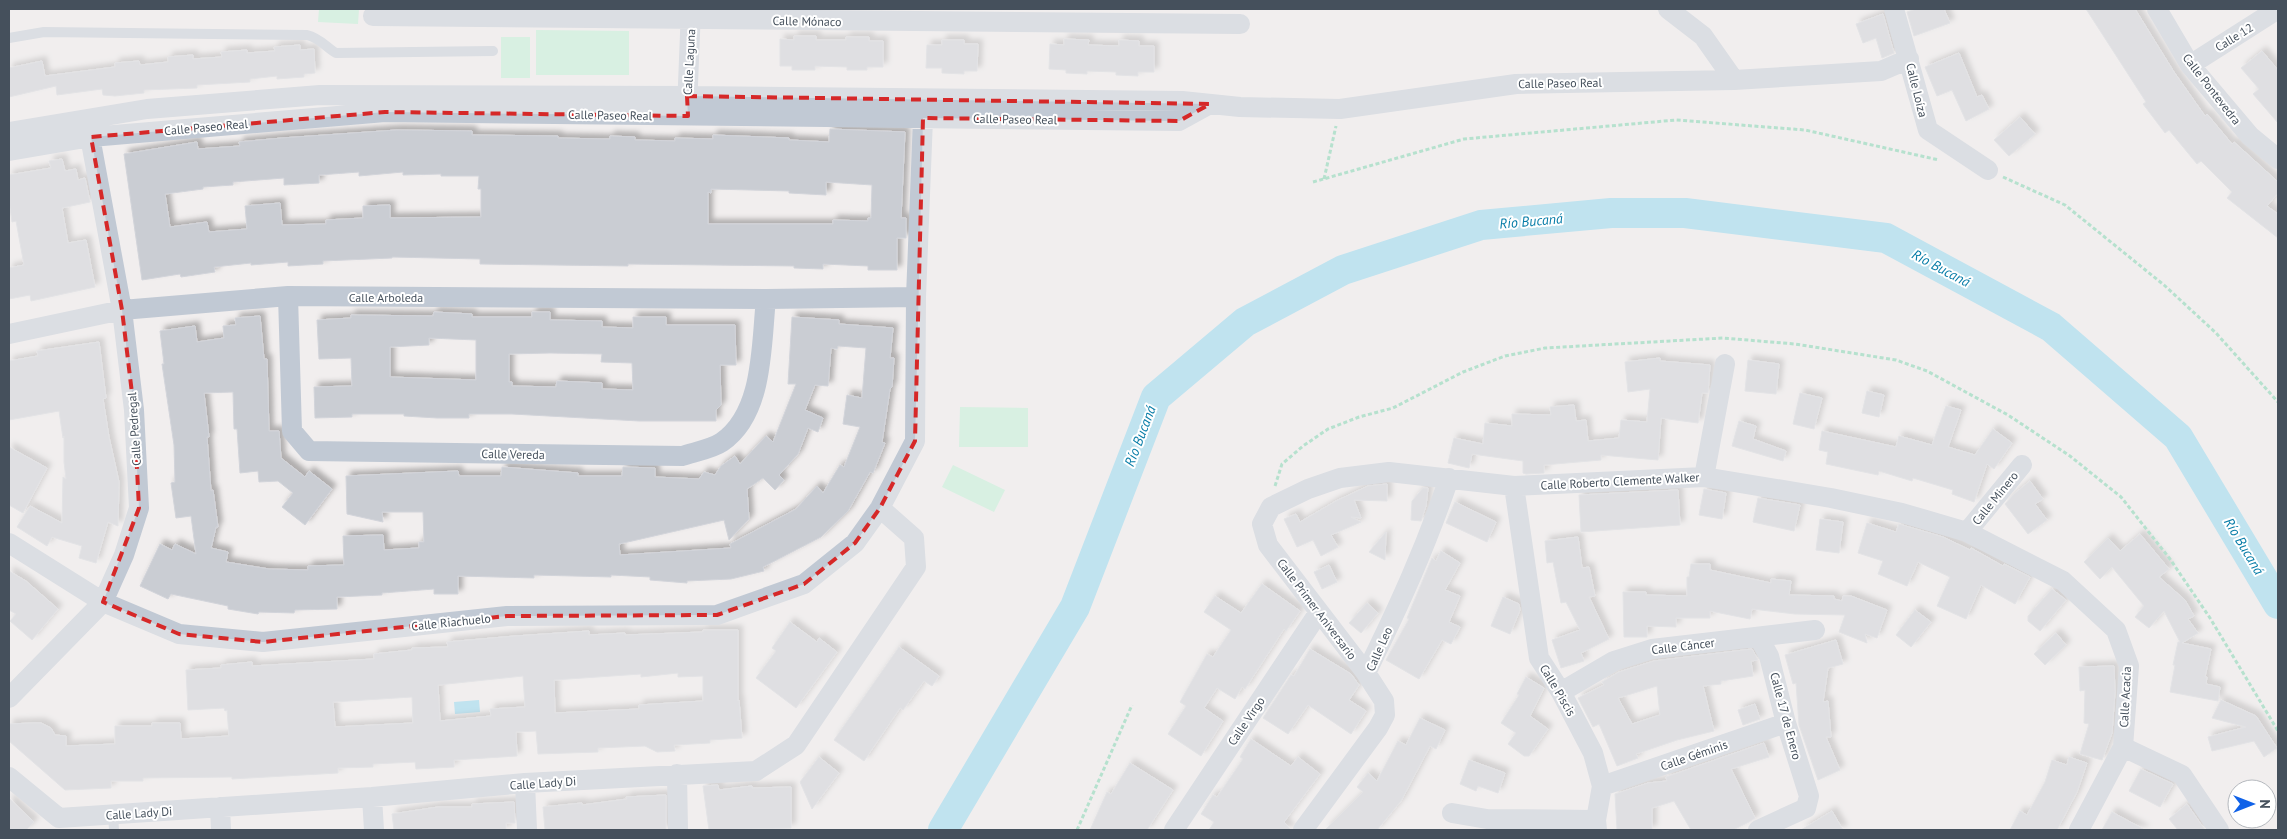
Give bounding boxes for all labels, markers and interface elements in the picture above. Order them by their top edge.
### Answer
street label: Calle Mónaco [772,13,842,29]
street label: Calle 12 [2212,20,2256,54]
street label: Calle Laguna [680,28,698,95]
street label: Calle Pontevedra [2180,50,2244,128]
street label: Calle Loíza [1903,61,1931,119]
street label: Calle Paseo Real [1518,75,1603,91]
street label: Calle Paseo Real [568,107,653,123]
street label: Calle Paseo Real [973,111,1058,127]
street label: Calle Paseo Real [164,116,249,138]
water label: Río Bucaná [1499,209,1564,233]
water label: Río Bucaná [1909,245,1973,291]
street label: Calle Arboleda [349,290,423,305]
street label: Calle Pedregal [124,391,144,466]
water label: Río Bucaná [1120,403,1160,469]
street label: Calle Vereda [481,446,545,462]
street label: Calle Minero [1969,468,2021,528]
street label: Calle Roberto Clemente Walker [1540,469,1700,493]
water label: Río Bucaná [2220,514,2268,578]
street label: Calle Primer Aniversario [1274,556,1360,662]
street label: Calle Riachuelo [411,610,491,634]
street label: Calle Leo [1363,625,1395,673]
street label: Calle Cáncer [1651,635,1715,657]
street label: Calle Piscis [1537,661,1579,719]
street label: Calle Acacia [2116,666,2134,728]
street label: Calle 17 de Enero [1767,671,1805,761]
street label: Calle Virgo [1224,694,1268,748]
street label: Calle Géminis [1658,736,1730,774]
street label: Calle Lady Di [509,773,577,793]
north arrow [2227,779,2277,829]
text: N [2256,799,2274,809]
street label: Calle Lady Di [105,803,173,823]

